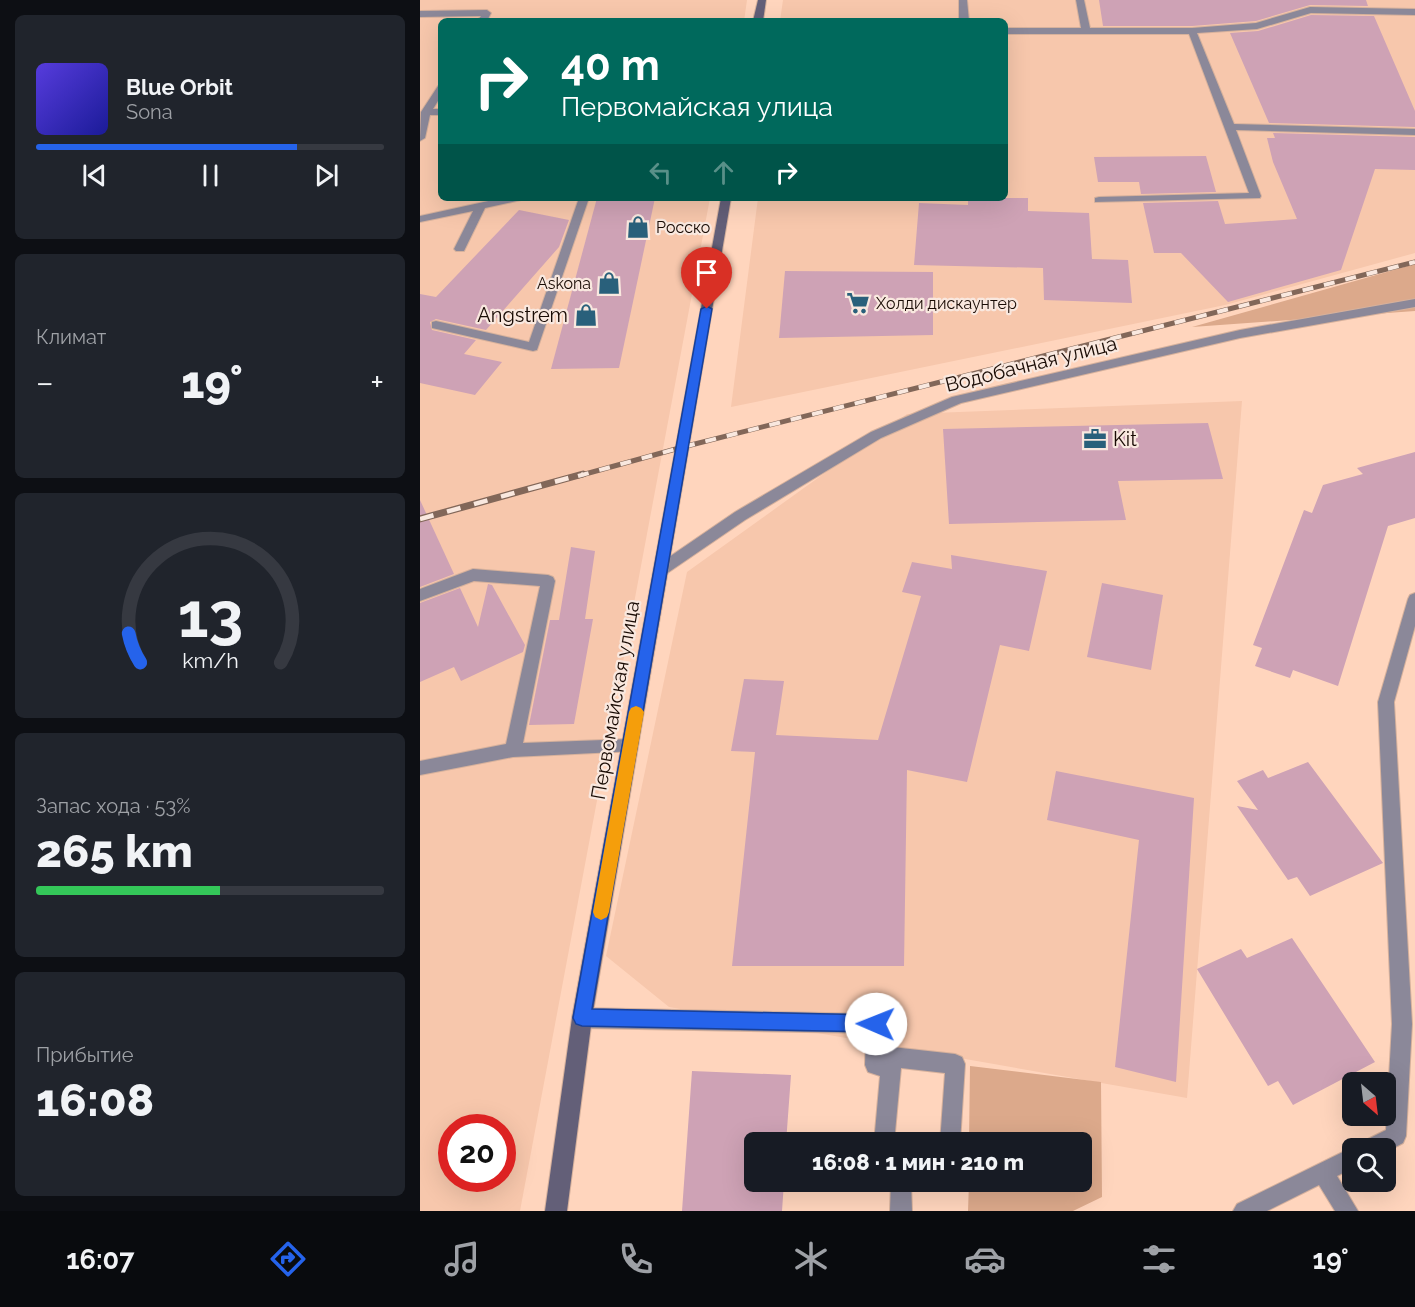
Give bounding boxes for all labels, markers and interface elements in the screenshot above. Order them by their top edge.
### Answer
text: 40 m [561,41,660,90]
icon: right [462,42,540,120]
text: Blue Orbit [126,74,233,100]
text: Первомайская улица [561,91,833,122]
text: Sona [126,100,173,124]
icon: left [644,156,677,189]
icon: ahead [707,156,740,189]
icon: right [770,156,803,189]
icon: previous [78,159,111,192]
icon: pause [194,159,227,192]
icon: next [310,159,343,192]
shop icon: Росско [625,214,651,240]
place label: Росско [656,218,710,237]
pin [681,247,732,309]
icon: arrive [690,256,723,289]
shop icon: Askona [596,270,622,296]
place label: Askona [537,274,591,293]
supermarket icon: Холди дискаунтер [845,290,871,316]
place label: Холди дискаунтер [876,294,1017,313]
shop icon: Angstrem [573,302,599,328]
place label: Angstrem [477,303,568,327]
text: Климат [36,325,106,349]
street label: Водобачная улица [943,331,1119,397]
text: 19° [181,356,243,409]
text: − [36,363,54,402]
text: + [370,363,384,402]
office icon: Kit [1082,426,1108,452]
place label: Kit [1113,427,1137,451]
text: 13 [177,578,243,652]
street label: Первомайская улица [586,599,644,801]
text: km/h [182,648,238,673]
text: Запас хода · 53% [36,794,190,818]
text: 265 km [36,825,193,878]
position arrow [844,992,908,1056]
text: Прибытие [36,1043,133,1067]
north arrow [1342,1072,1396,1126]
map controls [1342,1072,1396,1192]
text: 16:08 [36,1074,154,1127]
speed limit sign: 20 [438,1114,516,1192]
button: search [1342,1138,1396,1192]
text: 16:08 · 1 мин · 210 m [812,1149,1024,1175]
icon: directions [267,1238,309,1280]
icon: music [441,1238,483,1280]
icon: phone [615,1238,657,1280]
icon: climate [790,1238,832,1280]
icon: car [964,1238,1006,1280]
icon: filters [1138,1238,1180,1280]
text: 16:07 [66,1244,134,1275]
text: 19° [1313,1244,1349,1275]

